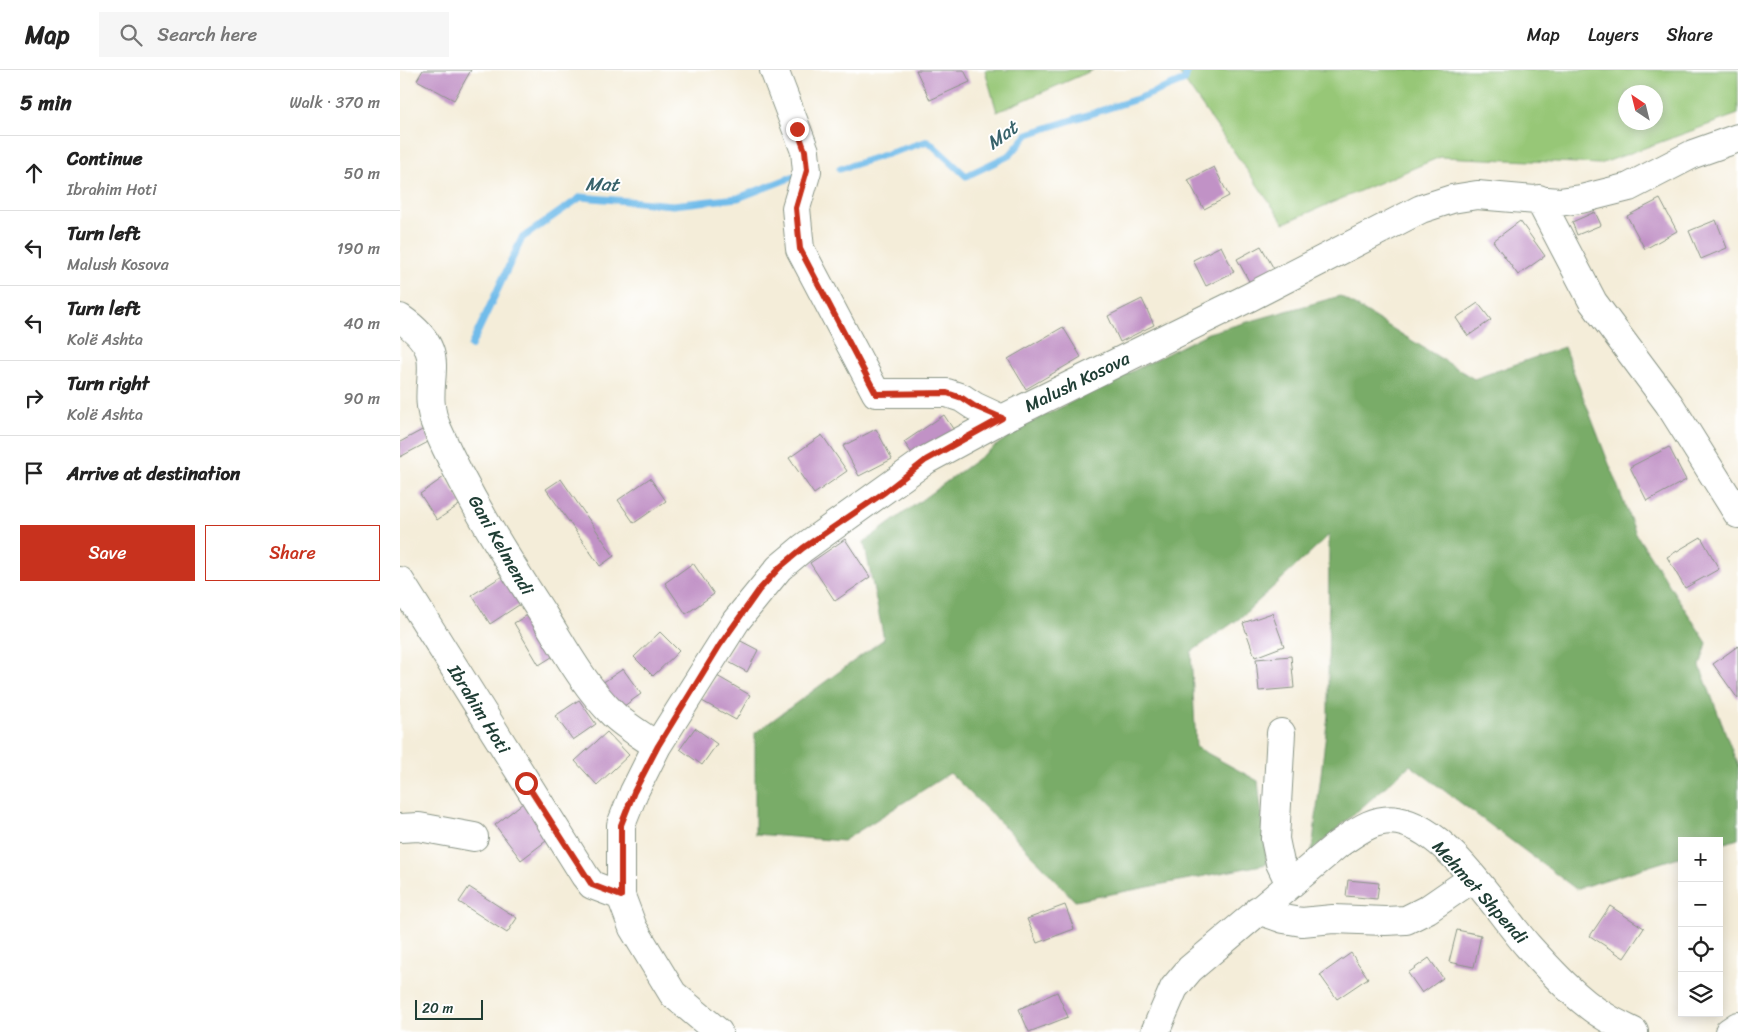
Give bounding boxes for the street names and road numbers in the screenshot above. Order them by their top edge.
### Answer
street label: Malush Kosova [1019,342,1136,421]
street label: Gani Kelmendi [459,489,543,602]
street label: Ibrahim Hoti [438,657,520,761]
street label: Mehmet Shpendi [1424,832,1537,952]

